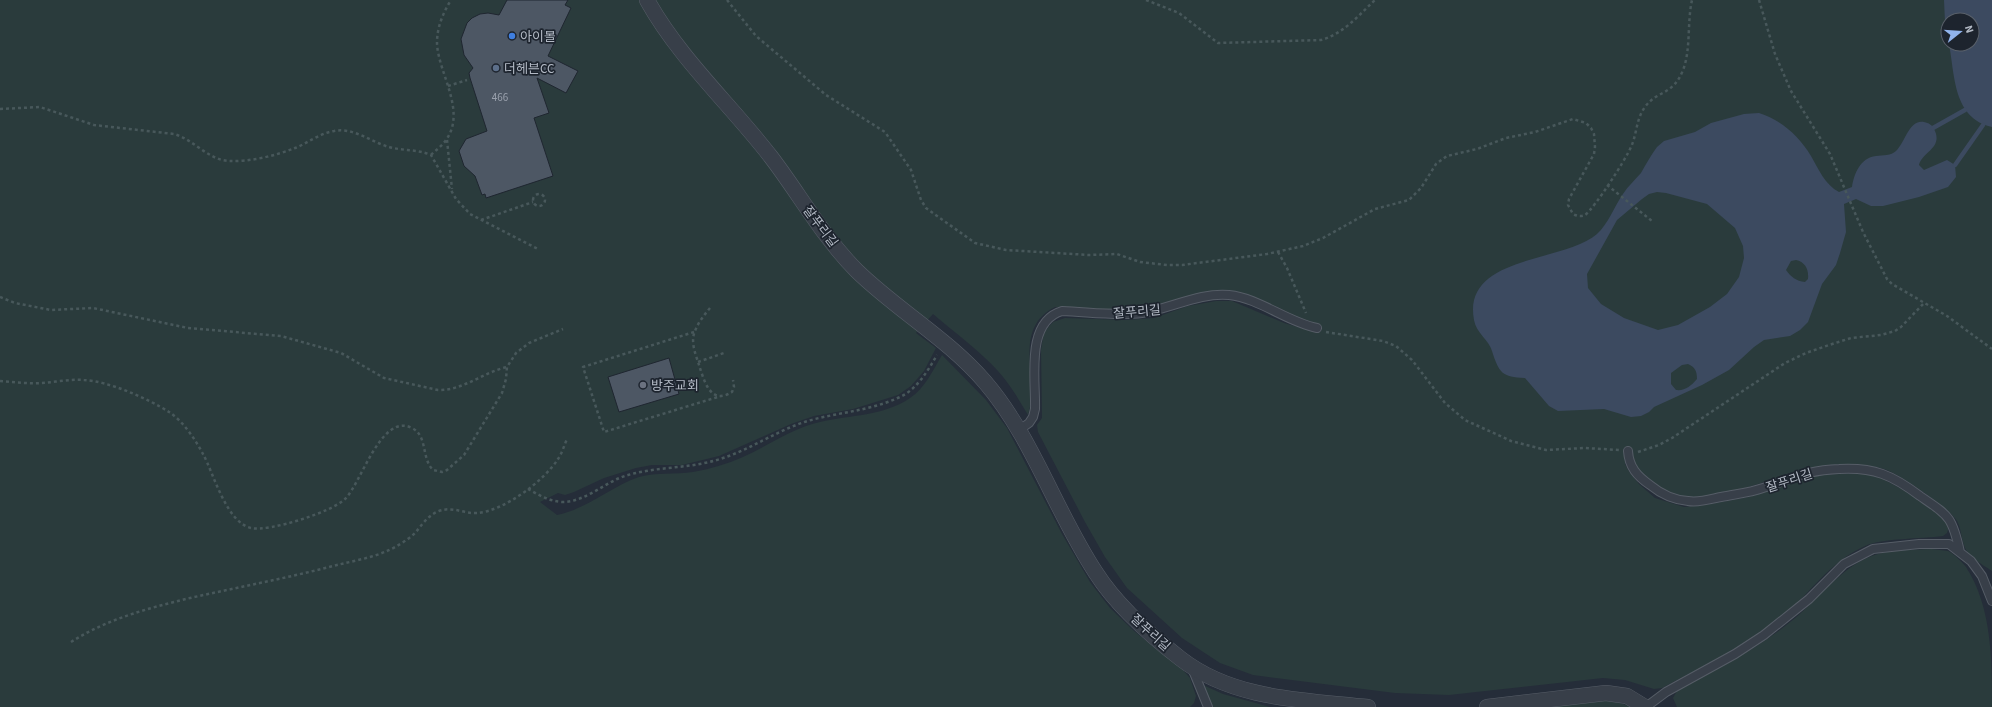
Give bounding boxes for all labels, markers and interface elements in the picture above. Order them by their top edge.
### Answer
north arrow [1940,12,1980,52]
text: N [1961,24,1977,35]
place label: 아이볼 [520,28,556,46]
marker: 아이볼 [507,31,517,41]
place label: 더헤븐CC [504,60,554,78]
marker: 더헤븐CC [491,63,501,73]
house number: 466 [492,90,509,105]
street label: 잘푸리길 [799,202,842,251]
street label: 잘푸리길 [1112,301,1162,323]
place label: 방주교회 [651,377,699,395]
marker: 방주교회 [638,380,648,390]
street label: 잘푸리길 [1764,465,1815,497]
street label: 잘푸리길 [1127,610,1174,655]

